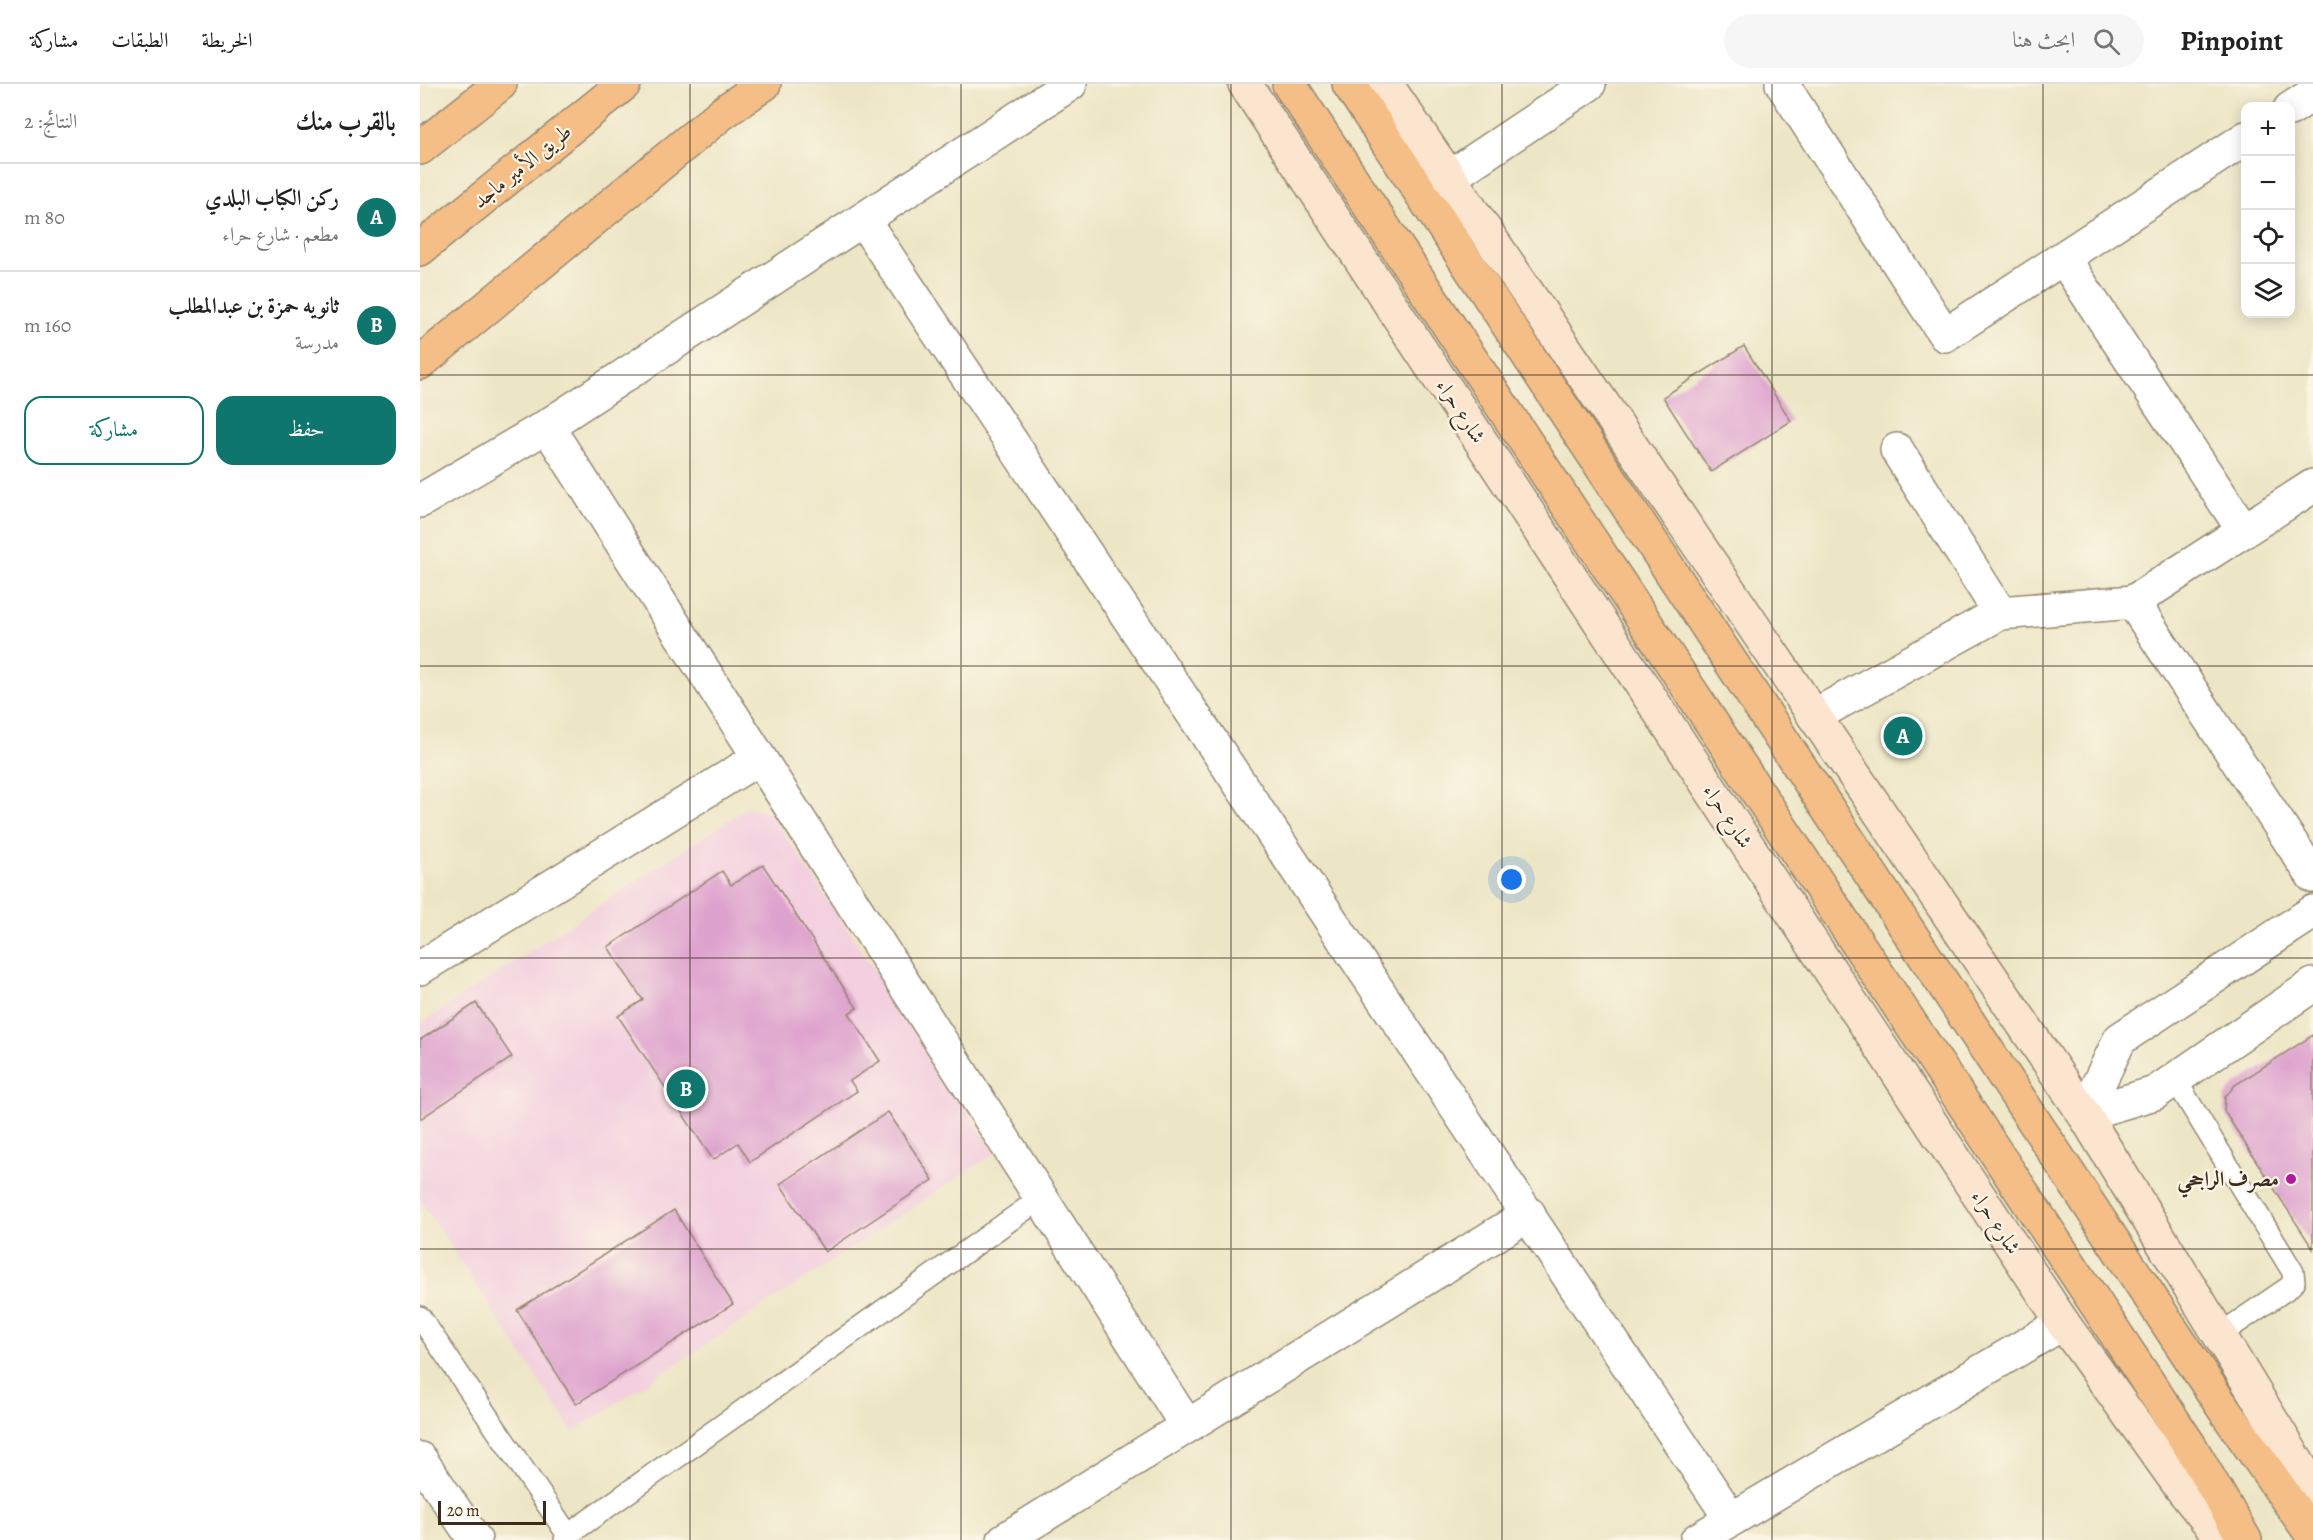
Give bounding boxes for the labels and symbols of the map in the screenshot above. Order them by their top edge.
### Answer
street label: طريق الأمير ماجد [466,117,577,215]
street label: شارع حراء [1426,373,1492,451]
pin: A [1884,714,1922,758]
street label: شارع حراء [1693,778,1759,856]
your location [1497,865,1526,894]
pin: B [666,1066,706,1112]
place label: مصرف الراجحي [2177,1165,2279,1198]
marker: مصرف الراجحي [2284,1172,2298,1186]
street label: شارع حراء [1961,1184,2027,1262]
scale bar [438,1498,546,1526]

